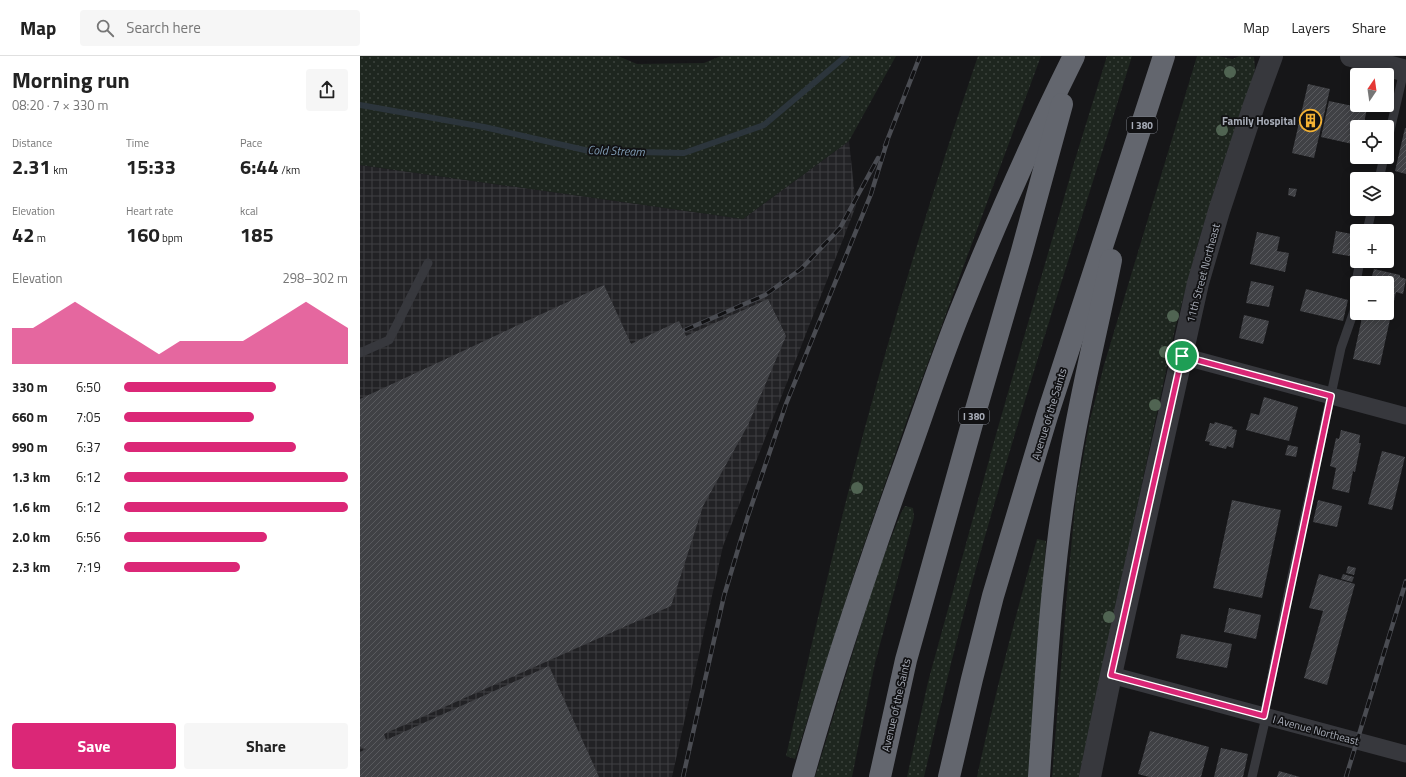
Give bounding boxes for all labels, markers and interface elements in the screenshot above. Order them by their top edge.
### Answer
search box [80,10,360,46]
text: Map [20,13,56,42]
text: Search here [126,16,201,39]
icon: search [94,17,116,39]
text: Map [1243,17,1269,38]
text: Layers [1291,17,1330,38]
text: Share [1352,17,1386,38]
text: Morning run [12,63,130,97]
north arrow [1350,68,1394,112]
map controls [1350,68,1394,320]
button: share [306,69,348,111]
text: 08:20 · 7 × 330 m [12,95,108,115]
building icon: Family Hospital [1298,108,1324,134]
place label: Family Hospital [1222,113,1296,129]
road number: I 380 [1127,117,1157,133]
button: locate [1350,120,1394,164]
text: Distance [12,135,52,151]
text: Time [126,135,149,151]
text: Pace [240,135,262,151]
water label: Cold Stream [587,140,646,161]
text: 2.31 [12,151,51,182]
text: 15:33 [126,151,176,182]
text: 6:44 [240,151,279,182]
text: km [51,162,68,178]
text: /km [279,162,300,178]
button: layers [1350,172,1394,216]
text: Elevation [12,203,55,219]
text: Heart rate [126,203,173,219]
text: kcal [240,203,258,219]
text: 42 [12,219,34,250]
text: 160 [126,219,160,250]
text: 185 [240,219,274,250]
street label: 11th Street Northeast [1182,221,1224,324]
button: + [1350,224,1394,268]
text: m [34,230,46,246]
text: bpm [160,230,183,246]
text: Elevation [12,268,63,288]
text: 298–302 m [282,268,348,288]
button: − [1350,276,1394,320]
pin [1165,339,1199,373]
icon: arrive [1171,345,1193,367]
street label: Avenue of the Saints [1027,366,1071,462]
text: 330 m [12,377,48,397]
text: 6:50 [76,377,101,397]
text: 660 m [12,407,48,427]
text: 7:05 [76,407,101,427]
road number: I 380 [959,408,989,424]
text: 990 m [12,437,48,457]
text: 6:37 [76,437,101,457]
text: 1.3 km [12,467,50,487]
text: 6:12 [76,467,101,487]
text: 1.6 km [12,497,50,517]
text: 6:12 [76,497,101,517]
text: 2.0 km [12,527,50,547]
text: 6:56 [76,527,101,547]
text: 2.3 km [12,557,50,577]
text: 7:19 [76,557,101,577]
street label: Avenue of the Saints [878,657,914,753]
street label: I Avenue Northeast [1271,711,1361,749]
button: Save [12,723,176,769]
button: Share [184,723,348,769]

